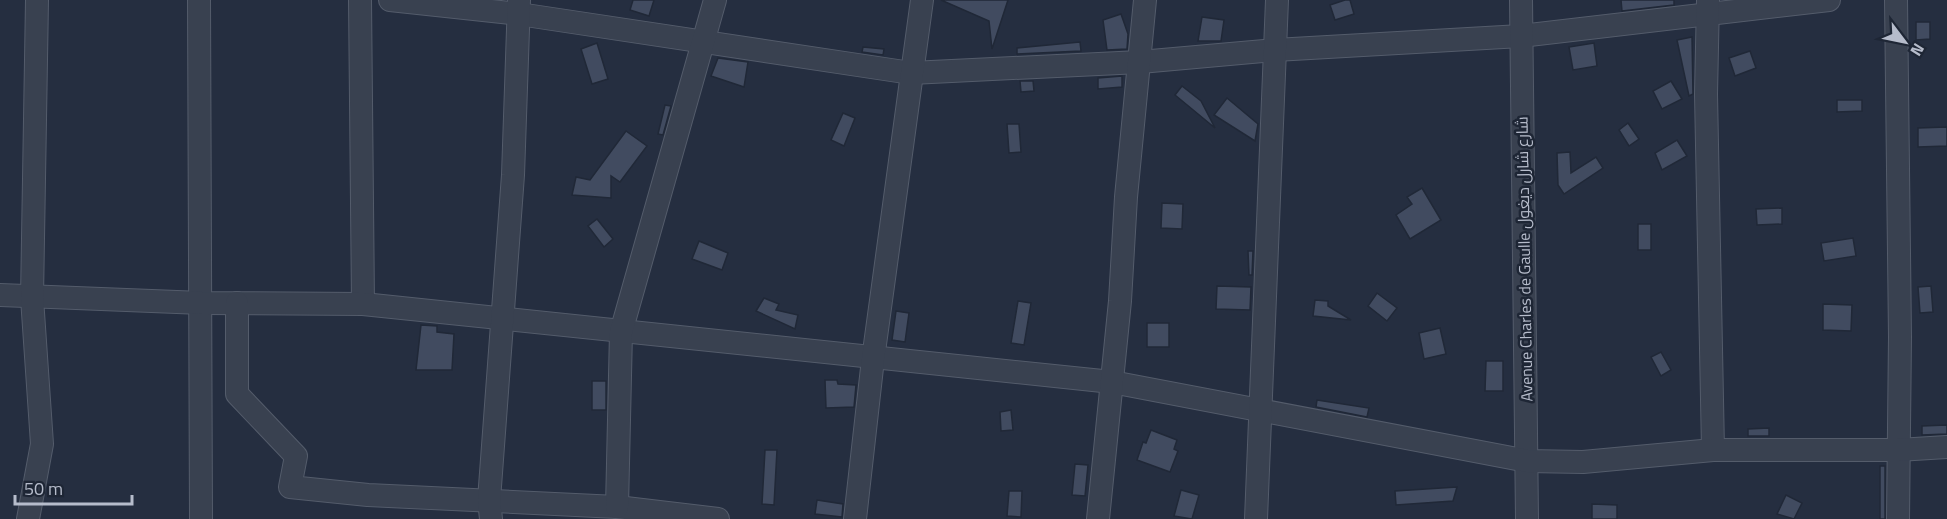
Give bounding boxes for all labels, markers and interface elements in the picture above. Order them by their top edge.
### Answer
north arrow [1875,12,1935,72]
text: N [1905,39,1931,61]
street label: Avenue Charles de Gaulle شارع شارل ديغول [1510,116,1538,402]
scale bar [15,468,132,506]
text: 50 m [24,475,63,502]

